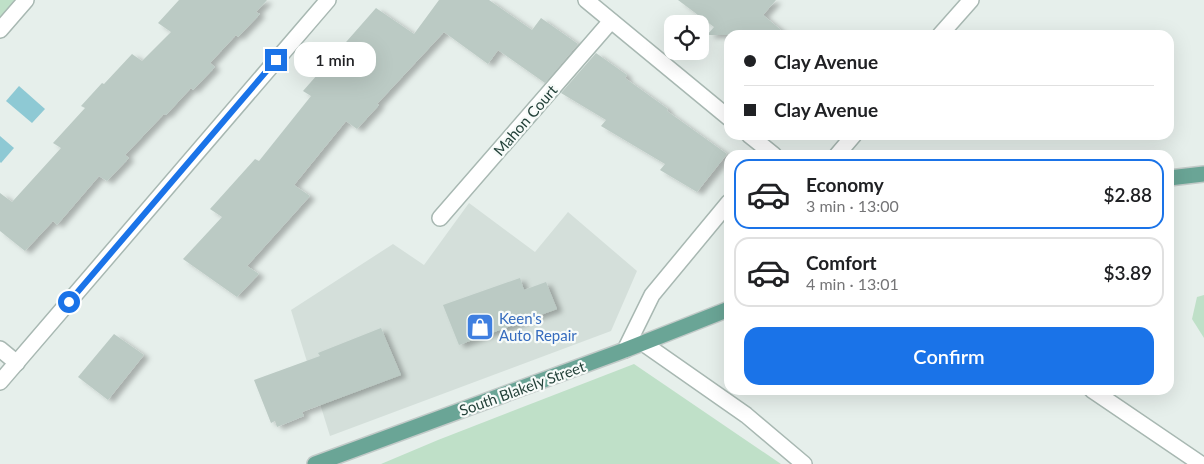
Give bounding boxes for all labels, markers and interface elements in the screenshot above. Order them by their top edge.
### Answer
map controls [664,15,709,60]
button: locate [664,15,709,60]
callout: 1 min [294,42,376,78]
route end [265,49,287,71]
text: 1 min [315,50,355,69]
text: Clay Avenue [774,50,878,73]
street label: Mahon Court [489,80,561,159]
text: Clay Avenue [774,98,878,121]
icon: car [746,172,791,217]
text: Economy [806,173,884,196]
text: $2.88 [1103,183,1152,206]
text: 3 min · 13:00 [806,196,899,215]
icon: car [746,250,791,295]
text: Comfort [806,251,877,274]
text: $3.89 [1103,261,1152,284]
text: 4 min · 13:01 [806,274,899,293]
route start [58,291,80,313]
place label: Keen's Auto Repair [499,309,577,344]
shop icon: Keen's Auto Repair [465,312,495,342]
button: Confirm [744,327,1154,385]
street label: South Blakely Street [457,357,588,419]

